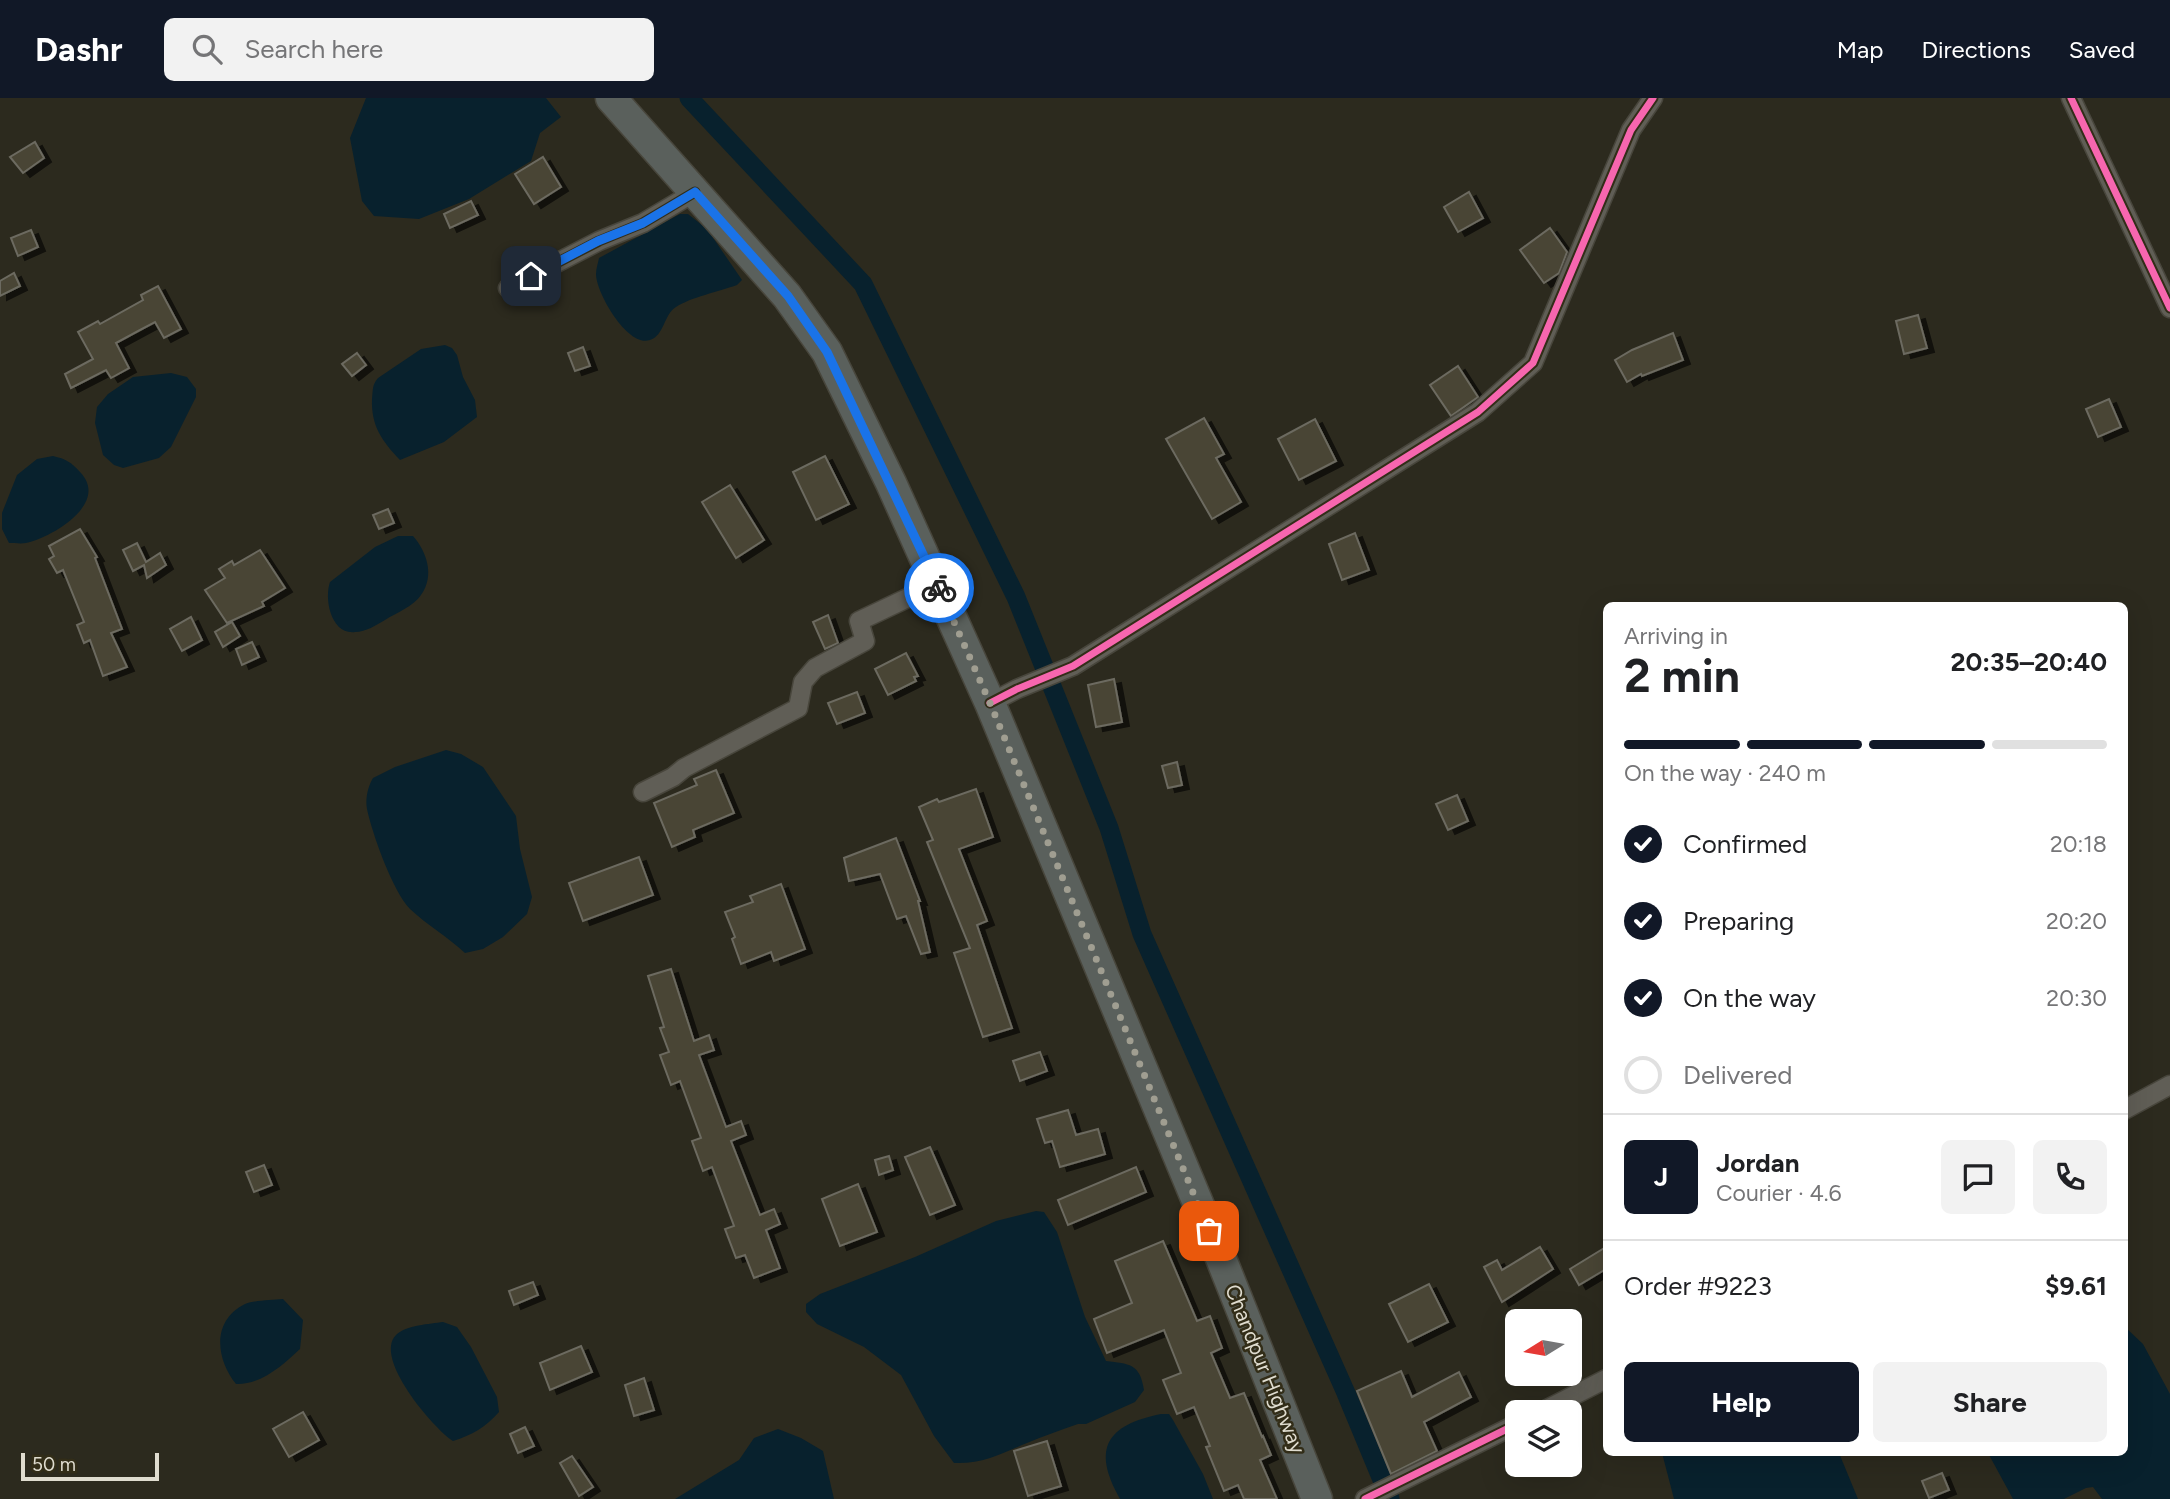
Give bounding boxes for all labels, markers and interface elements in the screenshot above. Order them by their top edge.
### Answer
search box [164,18,654,81]
text: Dashr [35,30,122,69]
icon: search [188,30,226,68]
text: Search here [244,33,383,65]
text: Map [1837,35,1883,64]
text: Directions [1921,35,2031,64]
text: Saved [2069,35,2135,64]
pin [501,246,561,306]
icon: home [512,257,550,295]
courier [904,553,974,623]
icon: bike [920,569,958,607]
text: Arriving in [1624,622,1728,650]
text: 20:35–20:40 [1950,646,2107,678]
text: 2 min [1624,648,1740,704]
text: On the way · 240 m [1624,759,1826,787]
icon: check [1624,825,1662,863]
text: Confirmed [1683,828,1807,860]
text: 20:18 [2050,830,2107,858]
icon: check [1624,902,1662,940]
text: Preparing [1683,905,1794,937]
text: 20:20 [2046,907,2107,935]
icon: check [1624,979,1662,1017]
text: On the way [1683,982,1816,1014]
text: 20:30 [2046,984,2107,1012]
text: Delivered [1683,1059,1792,1091]
button: chat [1941,1140,2015,1214]
button: phone [2033,1140,2107,1214]
text: Jordan [1716,1147,1799,1179]
text: J [1654,1161,1668,1193]
text: Courier · 4.6 [1716,1179,1842,1207]
pin [1179,1201,1239,1261]
icon: bag [1190,1212,1228,1250]
text: Order #9223 [1624,1270,1772,1302]
text: $9.61 [2045,1270,2107,1302]
street label: Chandpur Highway [1220,1281,1311,1457]
north arrow [1505,1309,1582,1386]
map controls [1505,1309,1582,1477]
button: Help [1624,1362,1859,1442]
button: Share [1873,1362,2107,1442]
button: layers [1505,1400,1582,1477]
scale bar [21,1450,159,1482]
text: 50 m [32,1453,76,1476]

